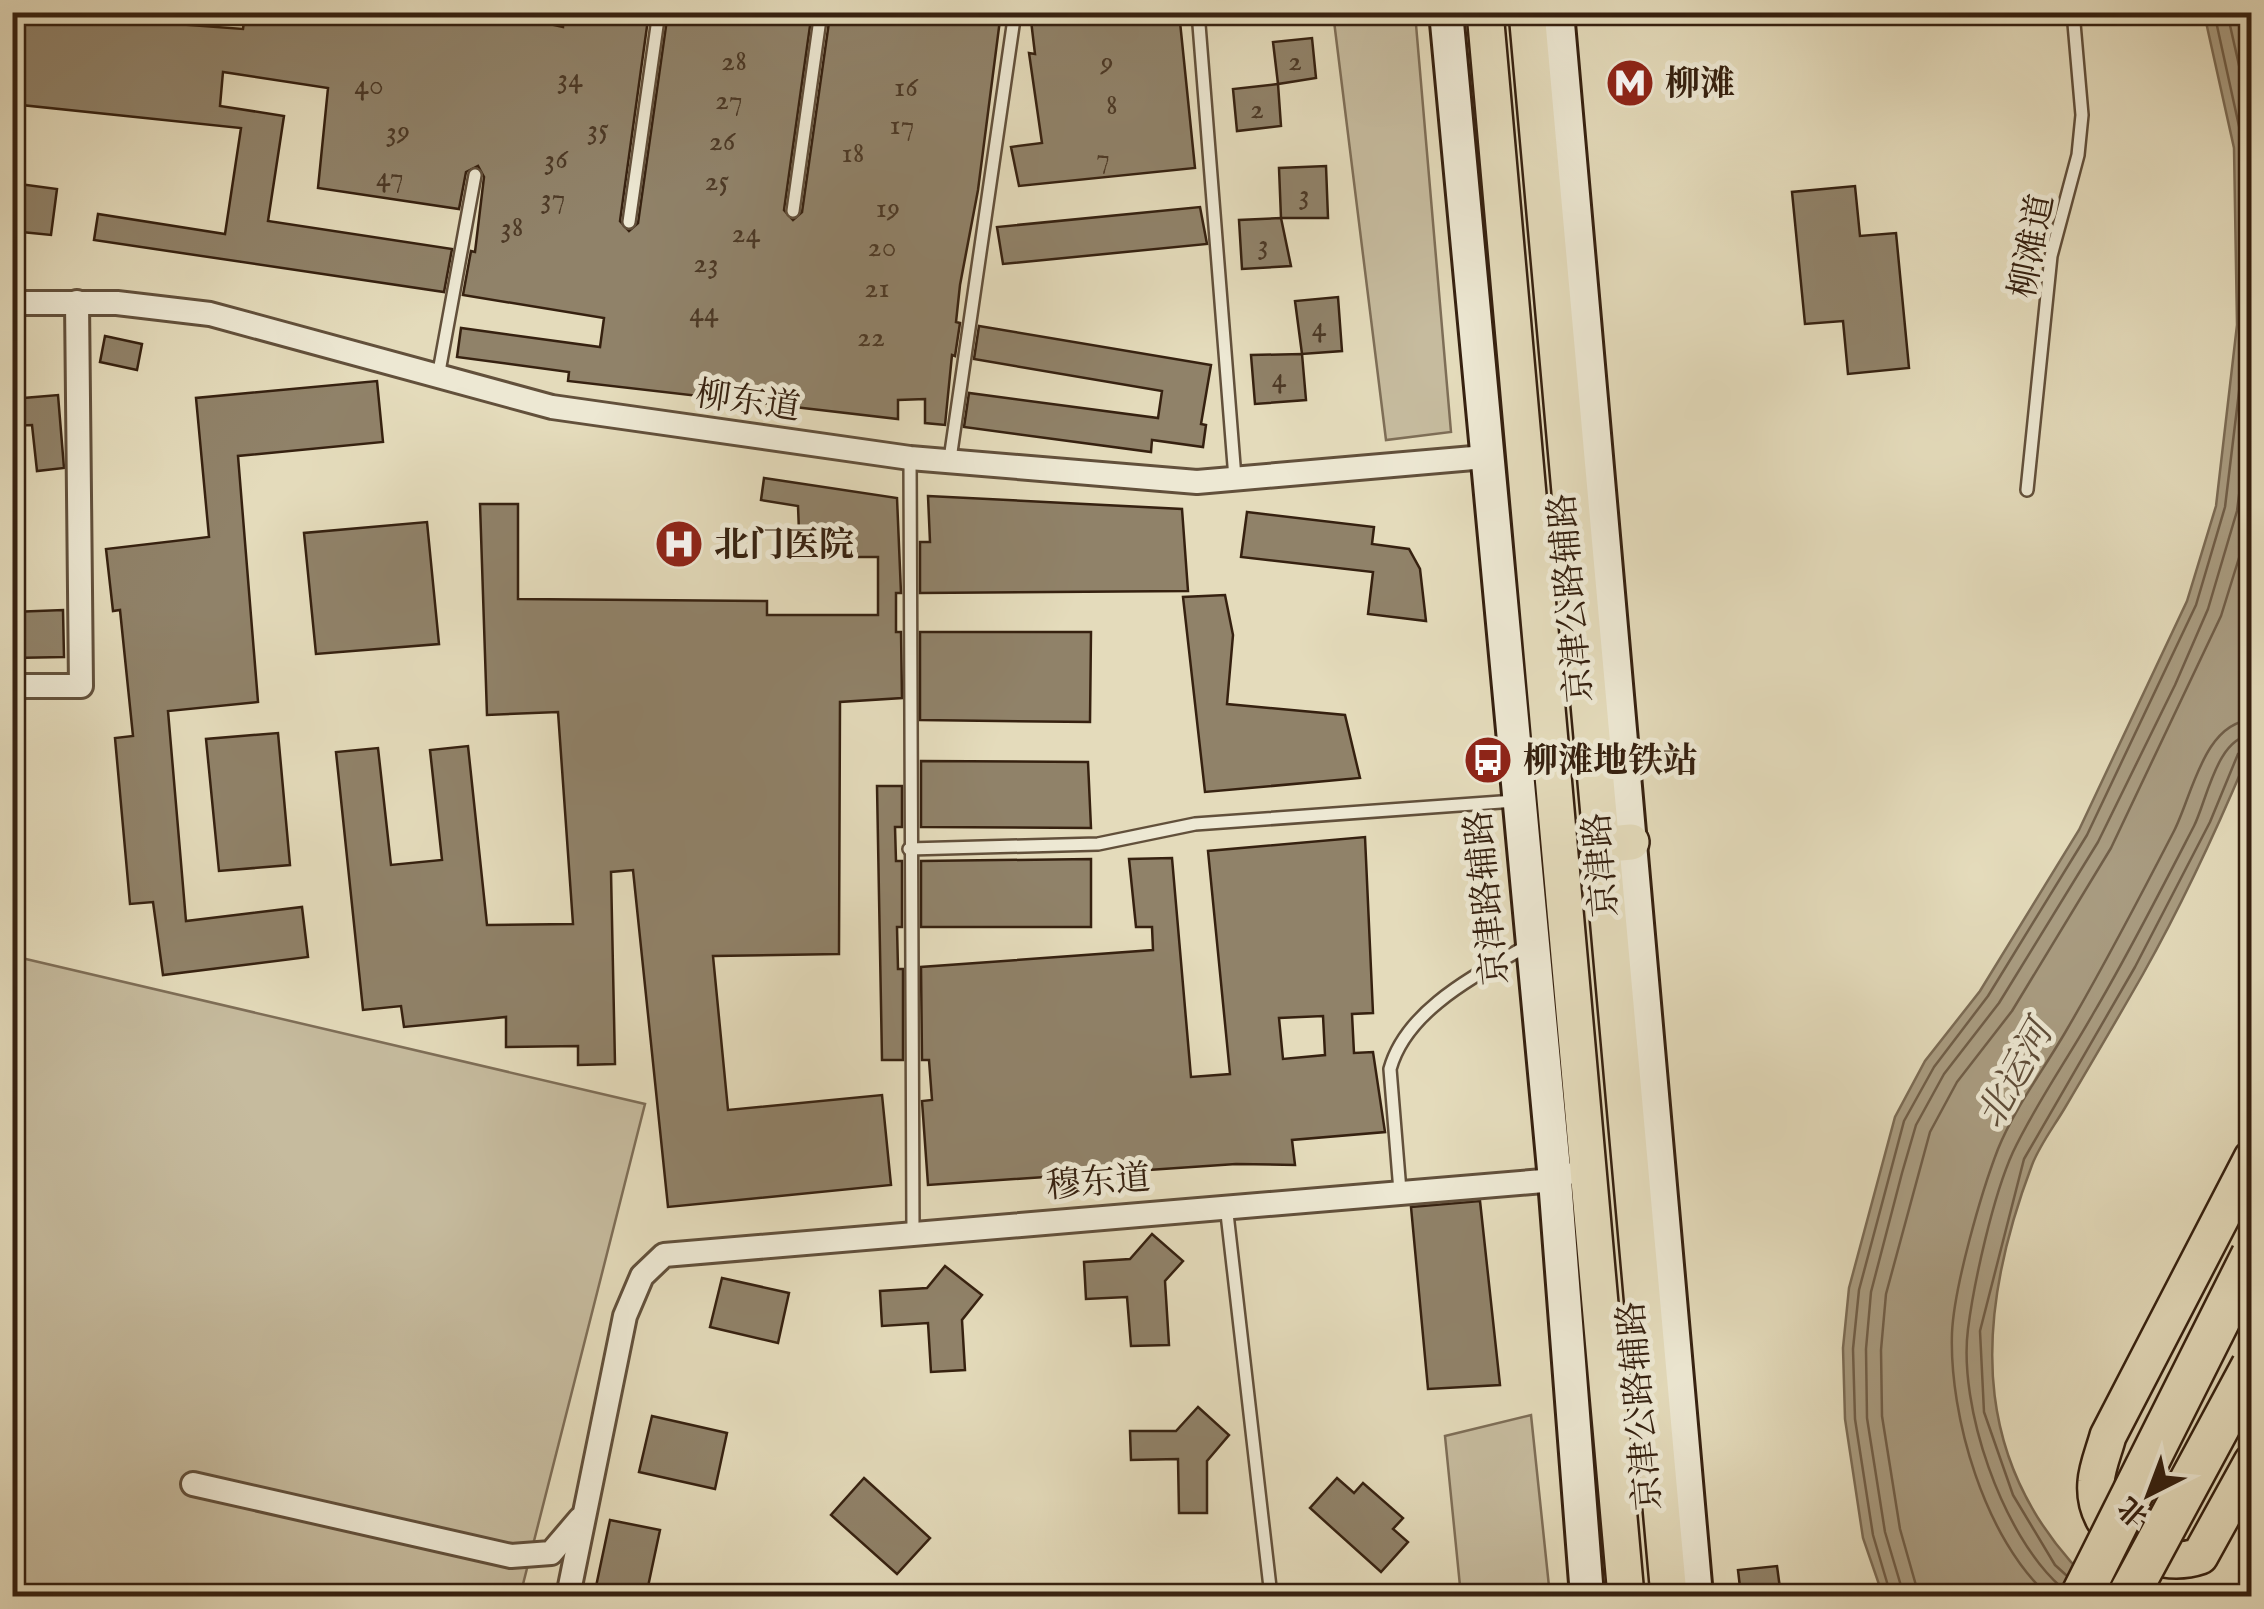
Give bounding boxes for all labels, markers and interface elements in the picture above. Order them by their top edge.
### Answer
house number: 28 [721,43,747,81]
house number: 2 [1288,43,1302,81]
house number: 9 [1099,44,1114,82]
metro station icon: 柳滩 [1604,57,1656,109]
house number: 34 [557,60,583,98]
place label: 柳滩 [1665,63,1735,108]
house number: 40 [354,67,384,105]
house number: 16 [894,69,919,107]
house number: 27 [715,82,743,120]
house number: 8 [1106,87,1118,125]
house number: 2 [1250,91,1264,129]
house number: 17 [889,107,915,145]
house number: 35 [587,111,609,149]
house number: 39 [386,113,410,151]
house number: 26 [709,123,737,161]
house number: 18 [842,135,864,173]
house number: 7 [1096,140,1110,178]
house number: 36 [544,141,569,179]
house number: 47 [376,159,404,197]
house number: 25 [705,163,730,201]
house number: 3 [1298,176,1310,214]
house number: 37 [540,180,566,218]
house number: 19 [876,190,900,228]
street label: 柳滩道 [2001,191,2066,302]
house number: 38 [501,209,523,247]
house number: 24 [732,215,761,253]
house number: 3 [1257,226,1269,264]
house number: 20 [868,229,896,267]
house number: 23 [693,245,719,283]
house number: 21 [864,270,890,308]
house number: 44 [689,294,719,332]
house number: 4 [1312,309,1327,347]
house number: 22 [857,319,885,357]
house number: 4 [1272,360,1287,398]
street label: 柳东道 [693,373,803,432]
street label: 京津公路辅路 [1541,491,1604,704]
hospital icon: 北门医院 [653,518,705,570]
place label: 北门医院 [714,524,854,569]
bus stop icon: 柳滩地铁站 [1462,734,1514,786]
place label: 柳滩地铁站 [1523,740,1698,785]
street label: 京津路辅路 [1457,808,1520,987]
street label: 京津路 [1575,811,1629,919]
water label: 北运河 [1968,1009,2068,1137]
street label: 穆东道 [1044,1156,1152,1210]
street label: 京津公路辅路 [1610,1299,1673,1512]
north arrow [2099,1444,2199,1544]
text: 北 [2112,1488,2156,1533]

